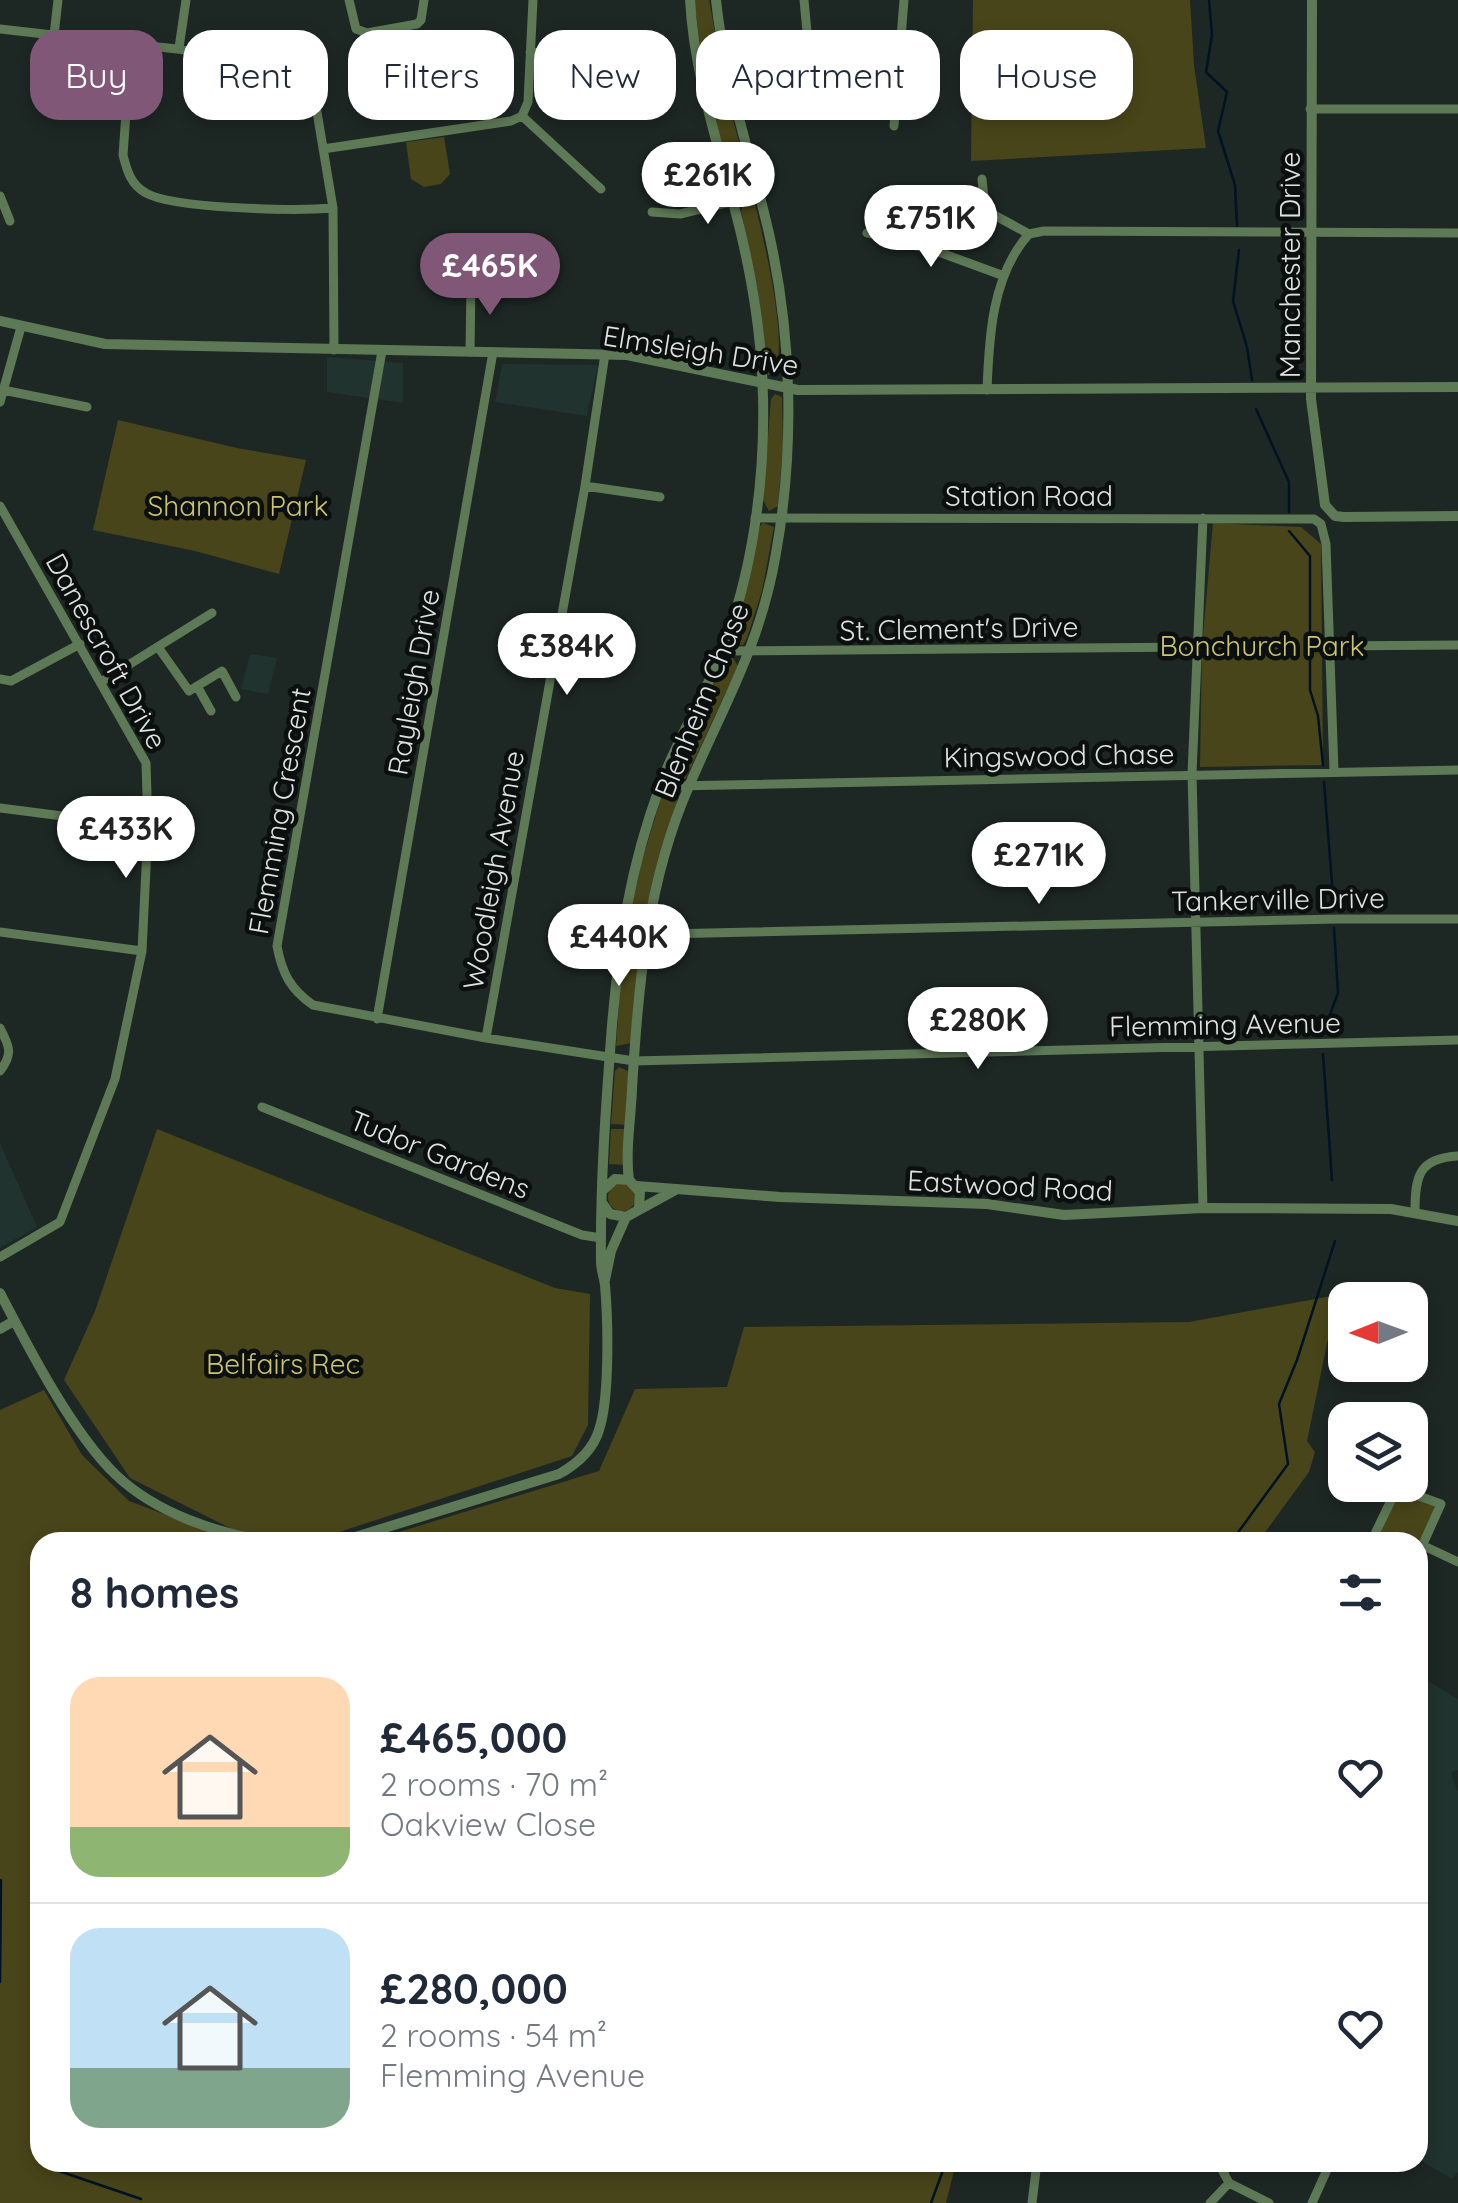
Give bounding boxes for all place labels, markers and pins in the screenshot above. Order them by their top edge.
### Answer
pin: £261K [638,142,778,227]
pin: £751K [861,185,1001,270]
pin: £465K [420,233,560,318]
pin: £384K [497,613,637,698]
pin: £433K [56,796,196,881]
pin: £271K [969,822,1109,907]
pin: £440K [549,904,689,989]
pin: £280K [908,987,1048,1072]

